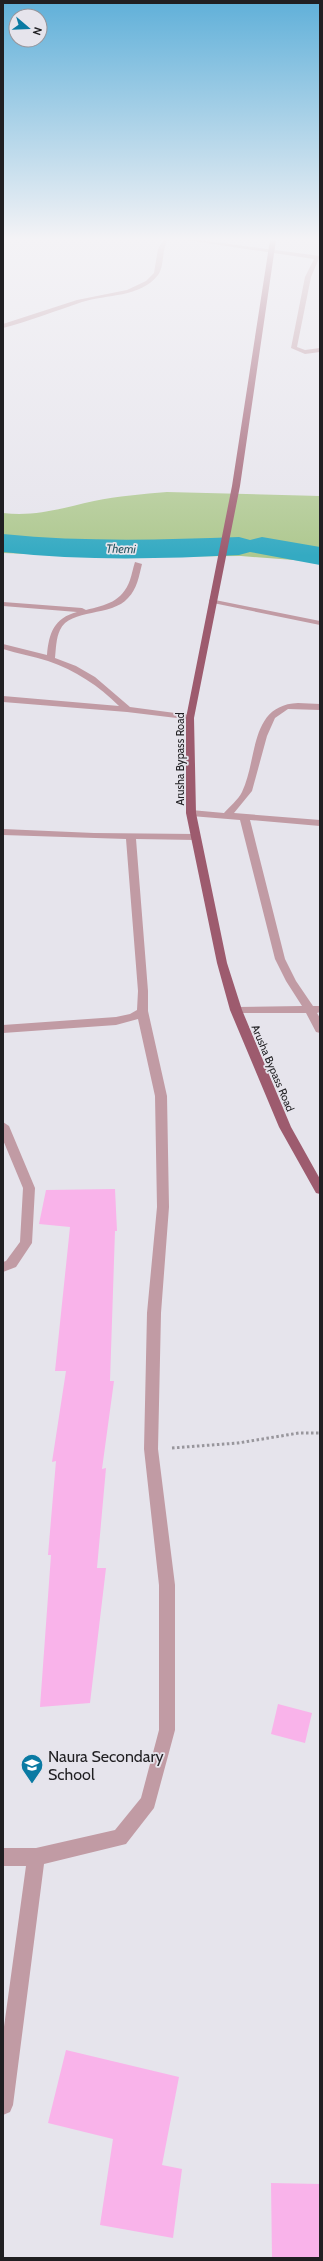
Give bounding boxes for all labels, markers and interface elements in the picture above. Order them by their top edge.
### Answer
north arrow [8,8,48,48]
text: N [30,25,45,37]
water label: Themi [106,541,137,556]
street label: Arusha Bypass Road [173,712,187,806]
street label: Arusha Bypass Road [248,1022,298,1114]
place label: Naura Secondary School [48,1747,164,1784]
school or university icon: Naura Secondary School [19,1752,45,1785]

